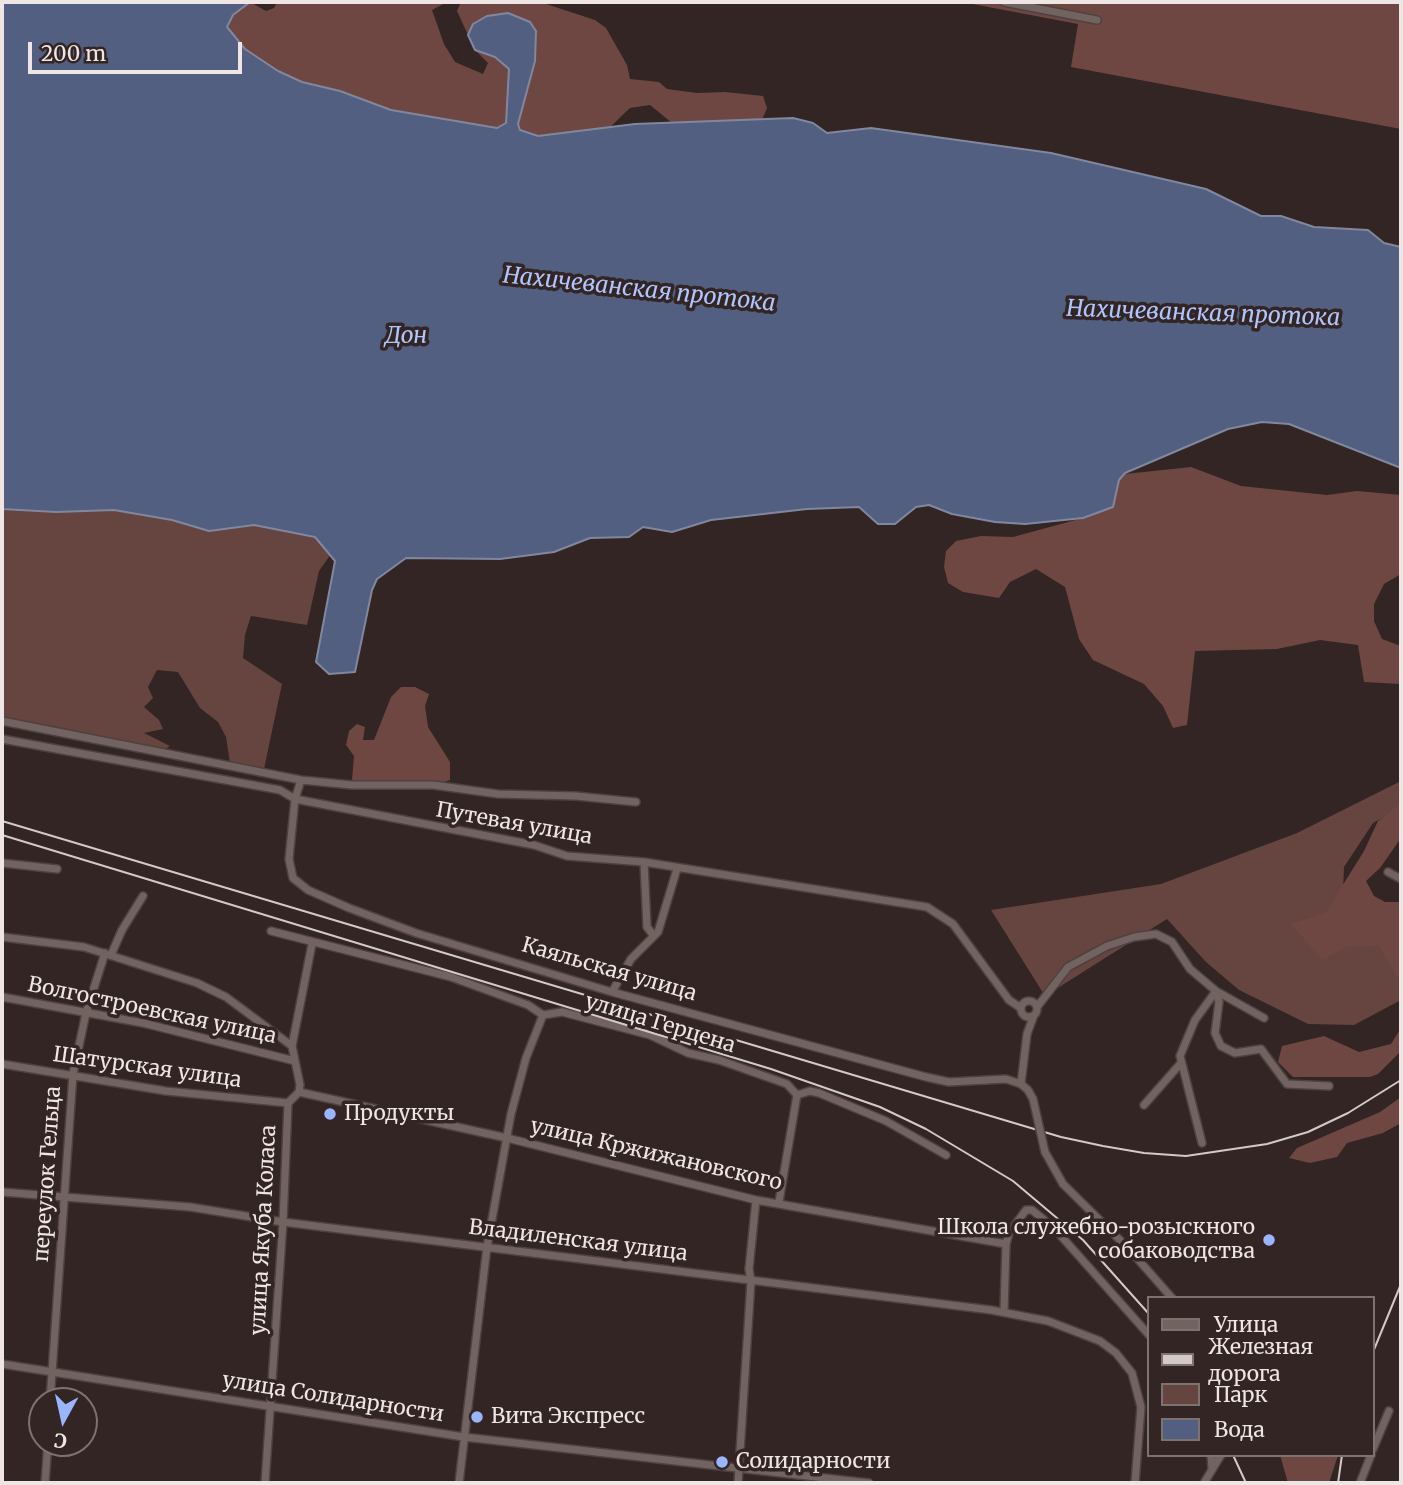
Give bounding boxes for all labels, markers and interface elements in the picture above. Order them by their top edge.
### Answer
scale bar [32,28,245,72]
text: 200 m [41,40,106,67]
water label: Нахичеванская протока [501,262,777,318]
water label: Нахичеванская протока [1065,295,1341,333]
water label: Дон [385,322,427,350]
street label: Путевая улица [434,798,594,850]
street label: Каяльская улица [519,933,699,1007]
street label: Волгостроевская улица [25,972,279,1050]
street label: улица Герцена [582,989,738,1059]
street label: Шатурская улица [51,1042,243,1094]
street label: переулок Гельца [29,1085,67,1263]
place label: Продукты [344,1101,454,1127]
marker: Продукты [322,1106,338,1122]
street label: улица Кржижановского [528,1114,784,1196]
street label: улица Якуба Коласа [246,1124,282,1336]
street label: Владиленская улица [467,1215,689,1267]
place label: Школа служебно-розыскного собаководства [937,1215,1255,1265]
marker: Школа служебно-розыскного собаководства [1261,1232,1277,1248]
legend [1148,1296,1375,1457]
text: Улица [1214,1311,1278,1338]
text: Железная дорога [1208,1333,1313,1387]
street label: улица Солидарности [221,1368,445,1428]
text: Парк [1214,1381,1268,1408]
north arrow [28,1387,98,1457]
place label: Вита Экспресс [491,1404,645,1430]
marker: Вита Экспресс [469,1409,485,1425]
text: Вода [1214,1416,1265,1443]
text: С [52,1428,68,1454]
place label: Солидарности [736,1449,890,1475]
marker: Солидарности [714,1454,730,1470]

